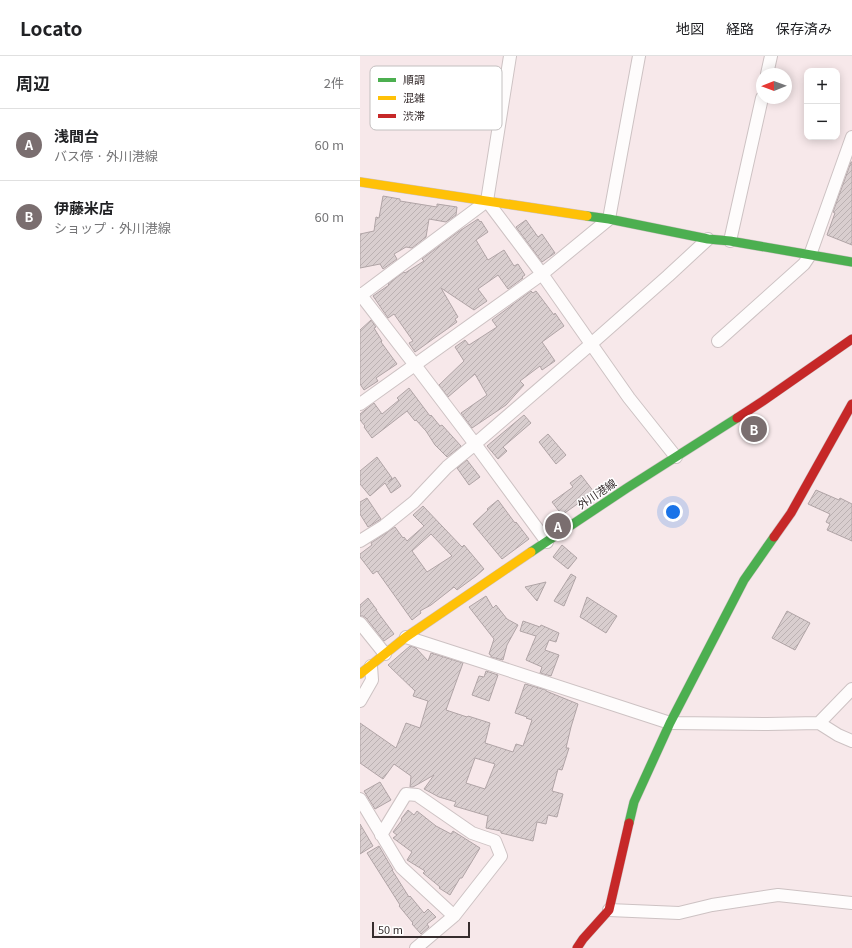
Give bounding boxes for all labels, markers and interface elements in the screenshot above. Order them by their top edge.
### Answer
text: Locato [20,14,82,41]
text: 地図 [676,18,704,38]
text: 経路 [726,18,754,38]
text: 保存済み [776,18,832,38]
legend [370,66,502,130]
north arrow [756,68,792,104]
map controls [804,68,840,140]
button: + [804,68,840,104]
text: 周辺 [16,70,50,95]
text: 順調 [403,71,425,87]
text: 2件 [324,73,344,92]
text: 混雑 [403,89,425,105]
button: − [804,104,840,140]
text: 渋滞 [403,107,425,123]
text: 浅間台 [54,125,99,146]
text: A [25,135,33,154]
text: 60 m [315,135,344,154]
text: バス停 · 外川港線 [54,146,158,165]
text: 伊藤米店 [54,197,114,218]
text: B [25,207,33,226]
text: 60 m [315,207,344,226]
text: ショップ · 外川港線 [54,218,171,237]
pin: B [741,414,767,444]
street label: 外川港線 [574,474,619,512]
your location [663,502,683,522]
pin: A [545,511,571,541]
scale bar [372,920,470,939]
text: 50 m [378,921,403,937]

